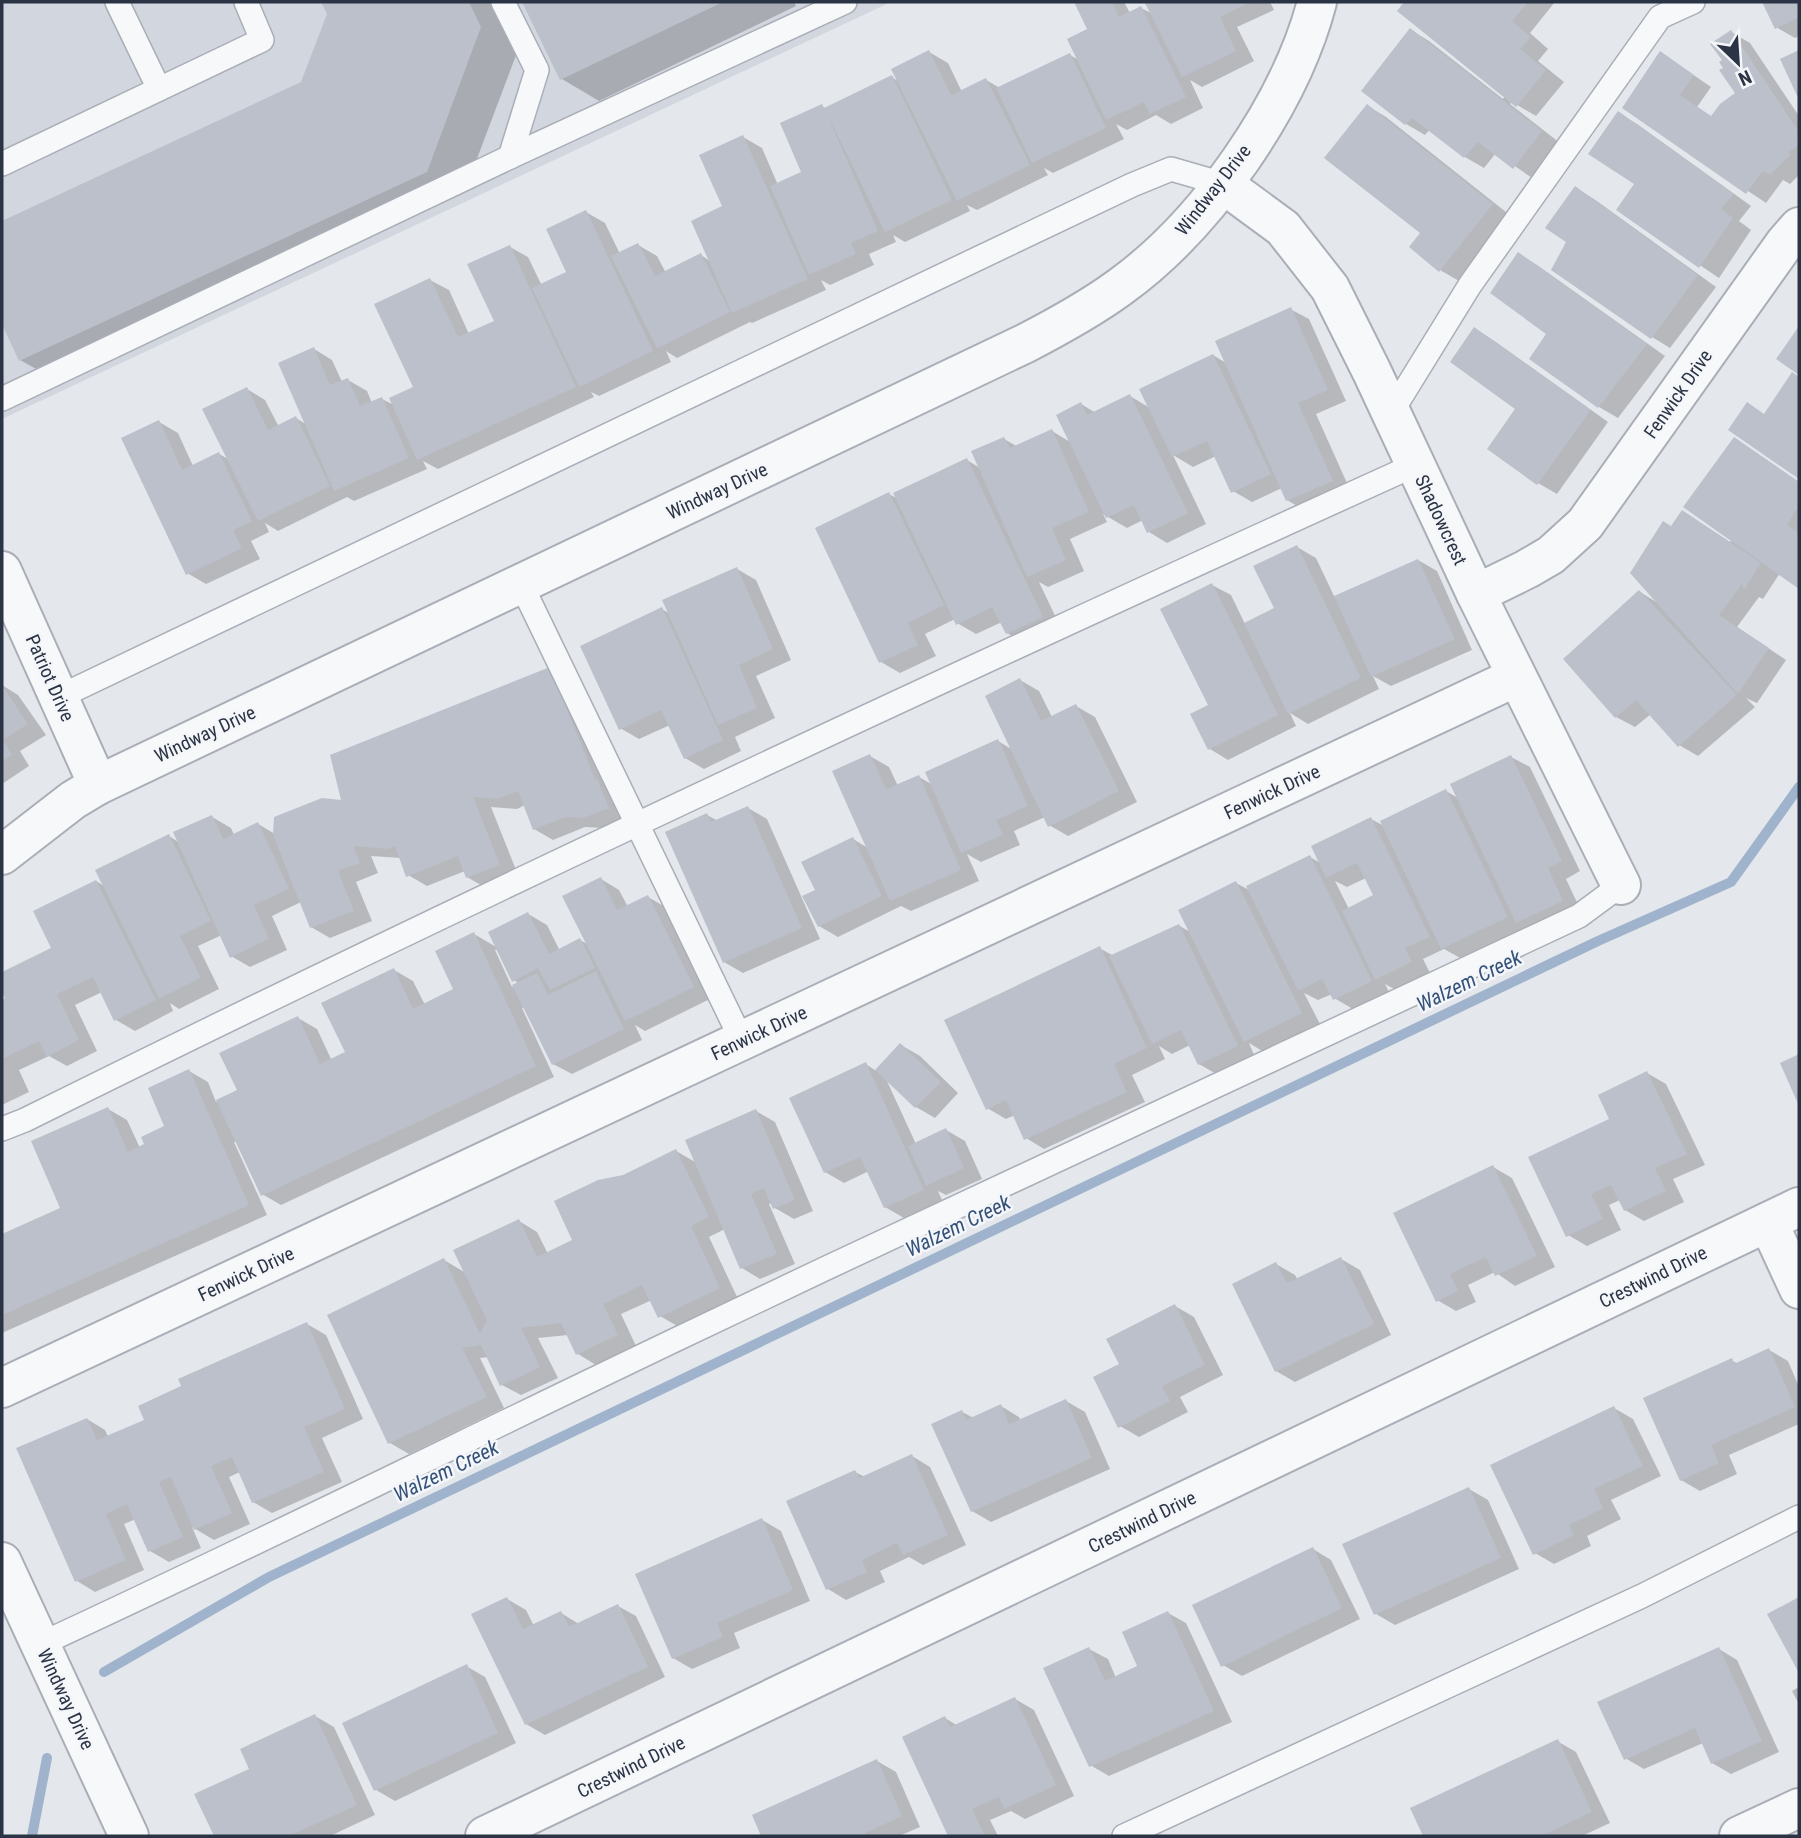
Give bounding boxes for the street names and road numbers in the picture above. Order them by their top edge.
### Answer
street label: Windway Drive [1170,140,1256,240]
street label: Fenwick Drive [1639,345,1717,443]
street label: Windway Drive [663,458,771,524]
street label: Shadowcrest [1410,471,1472,569]
street label: Patriot Drive [21,631,79,725]
street label: Windway Drive [151,701,259,767]
street label: Fenwick Drive [1220,760,1324,824]
street label: Fenwick Drive [707,1001,811,1065]
street label: Crestwind Drive [1595,1241,1711,1313]
street label: Fenwick Drive [194,1242,298,1306]
street label: Crestwind Drive [1084,1486,1200,1558]
street label: Windway Drive [33,1645,99,1753]
street label: Crestwind Drive [573,1731,689,1803]

